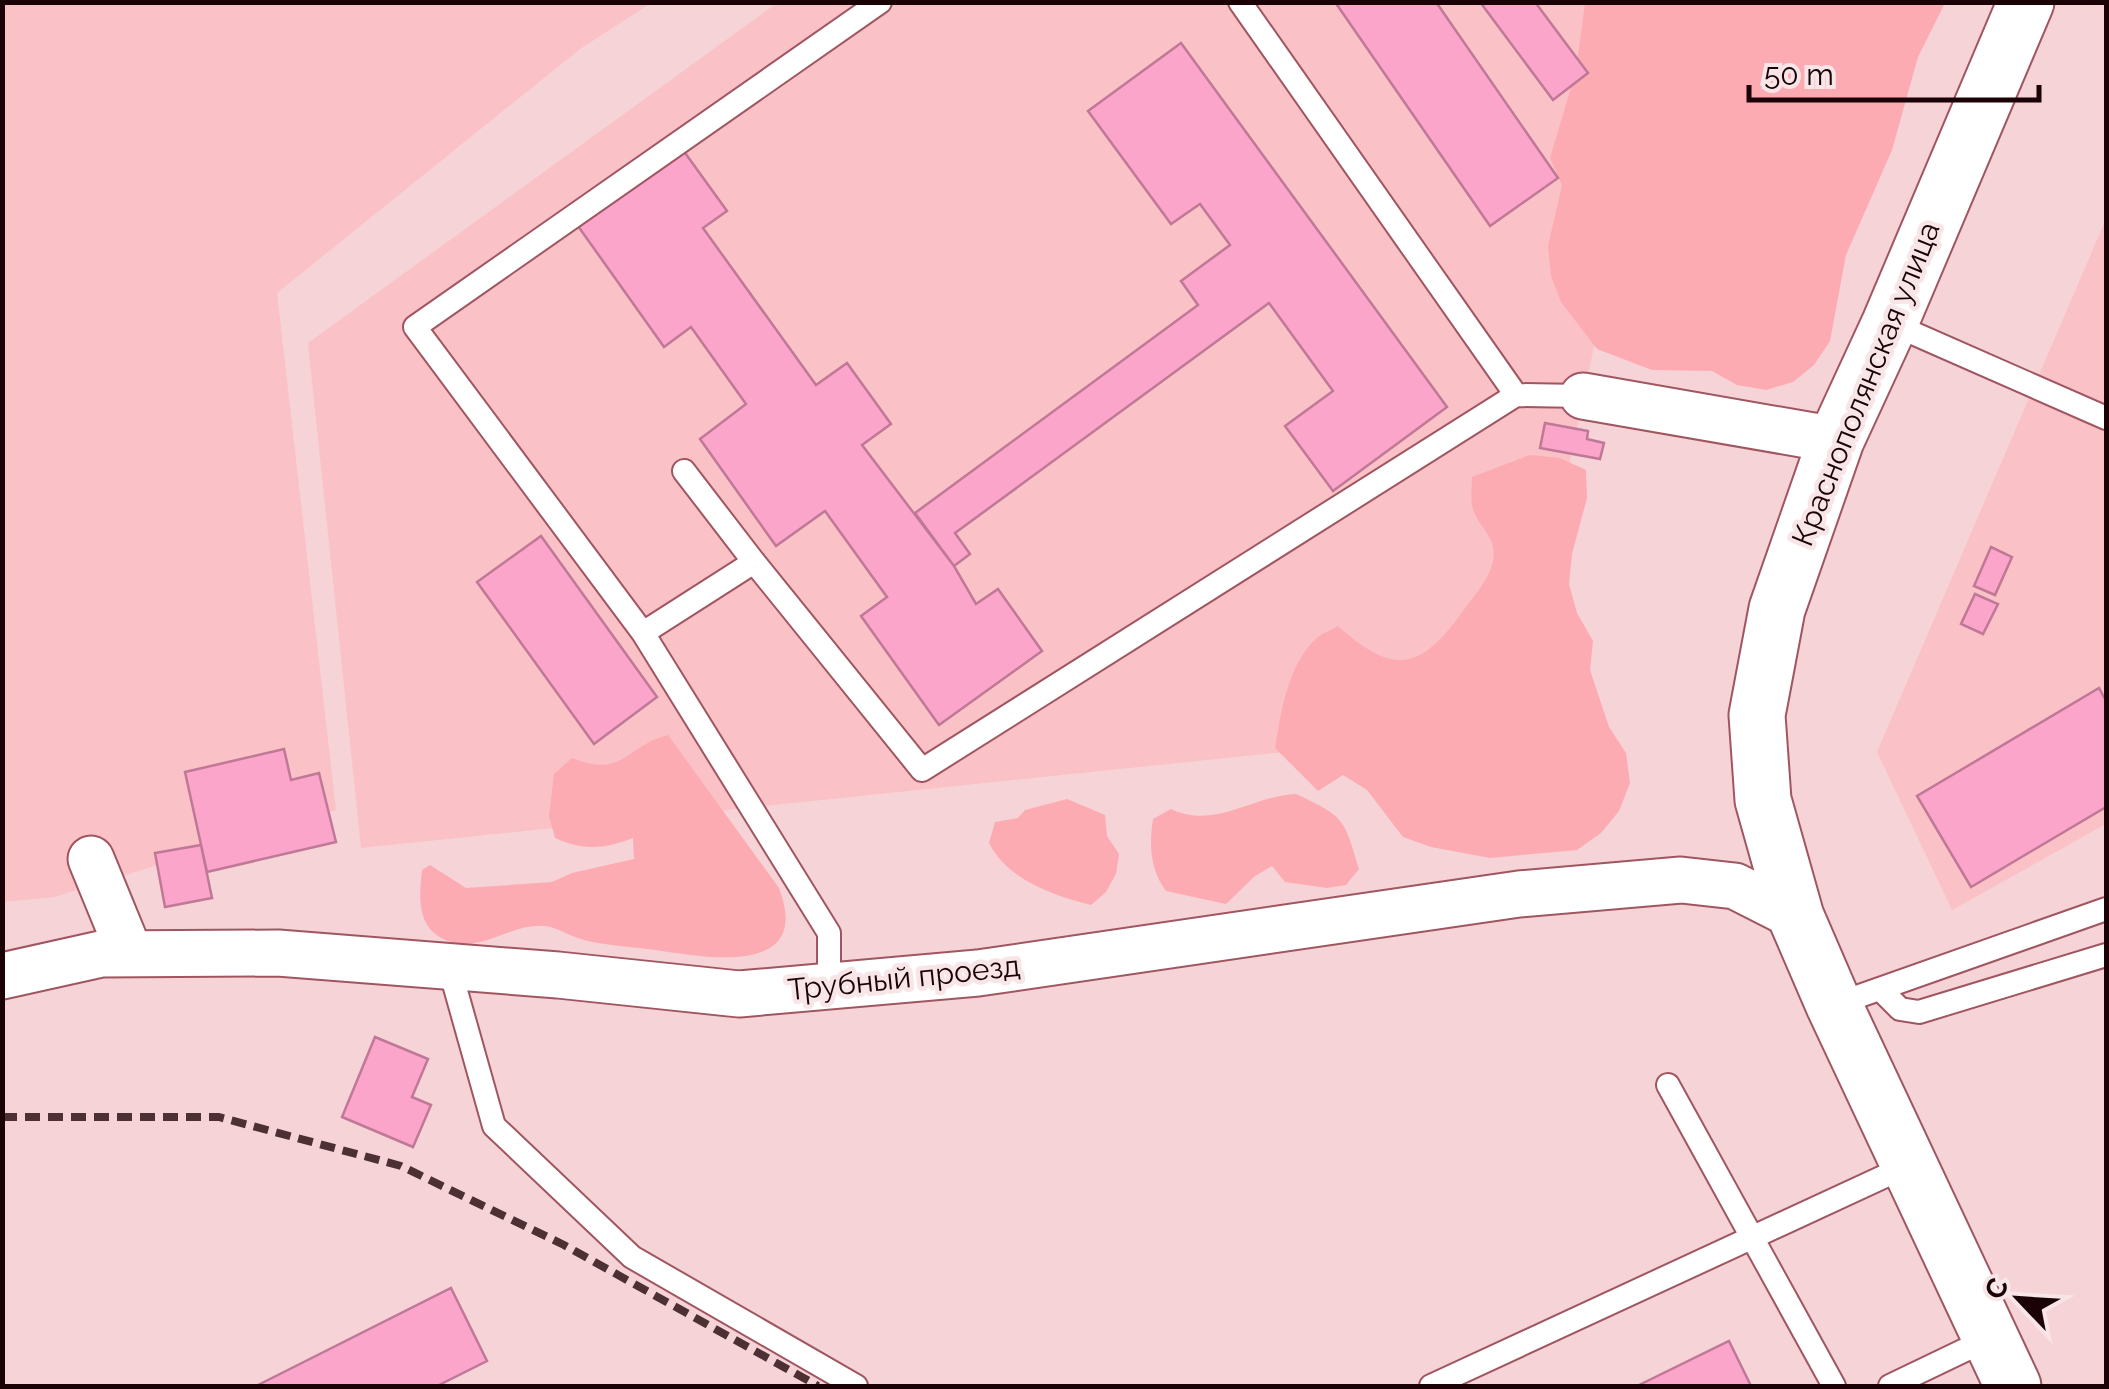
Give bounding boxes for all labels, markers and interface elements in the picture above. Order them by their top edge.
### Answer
scale bar [1749,40,2039,102]
text: 50 m [1764,57,1834,92]
street label: Краснополянская улица [1784,217,1947,551]
street label: Трубный проезд [786,948,1022,1007]
north arrow [1969,1249,2069,1349]
text: С [1978,1273,2016,1304]

